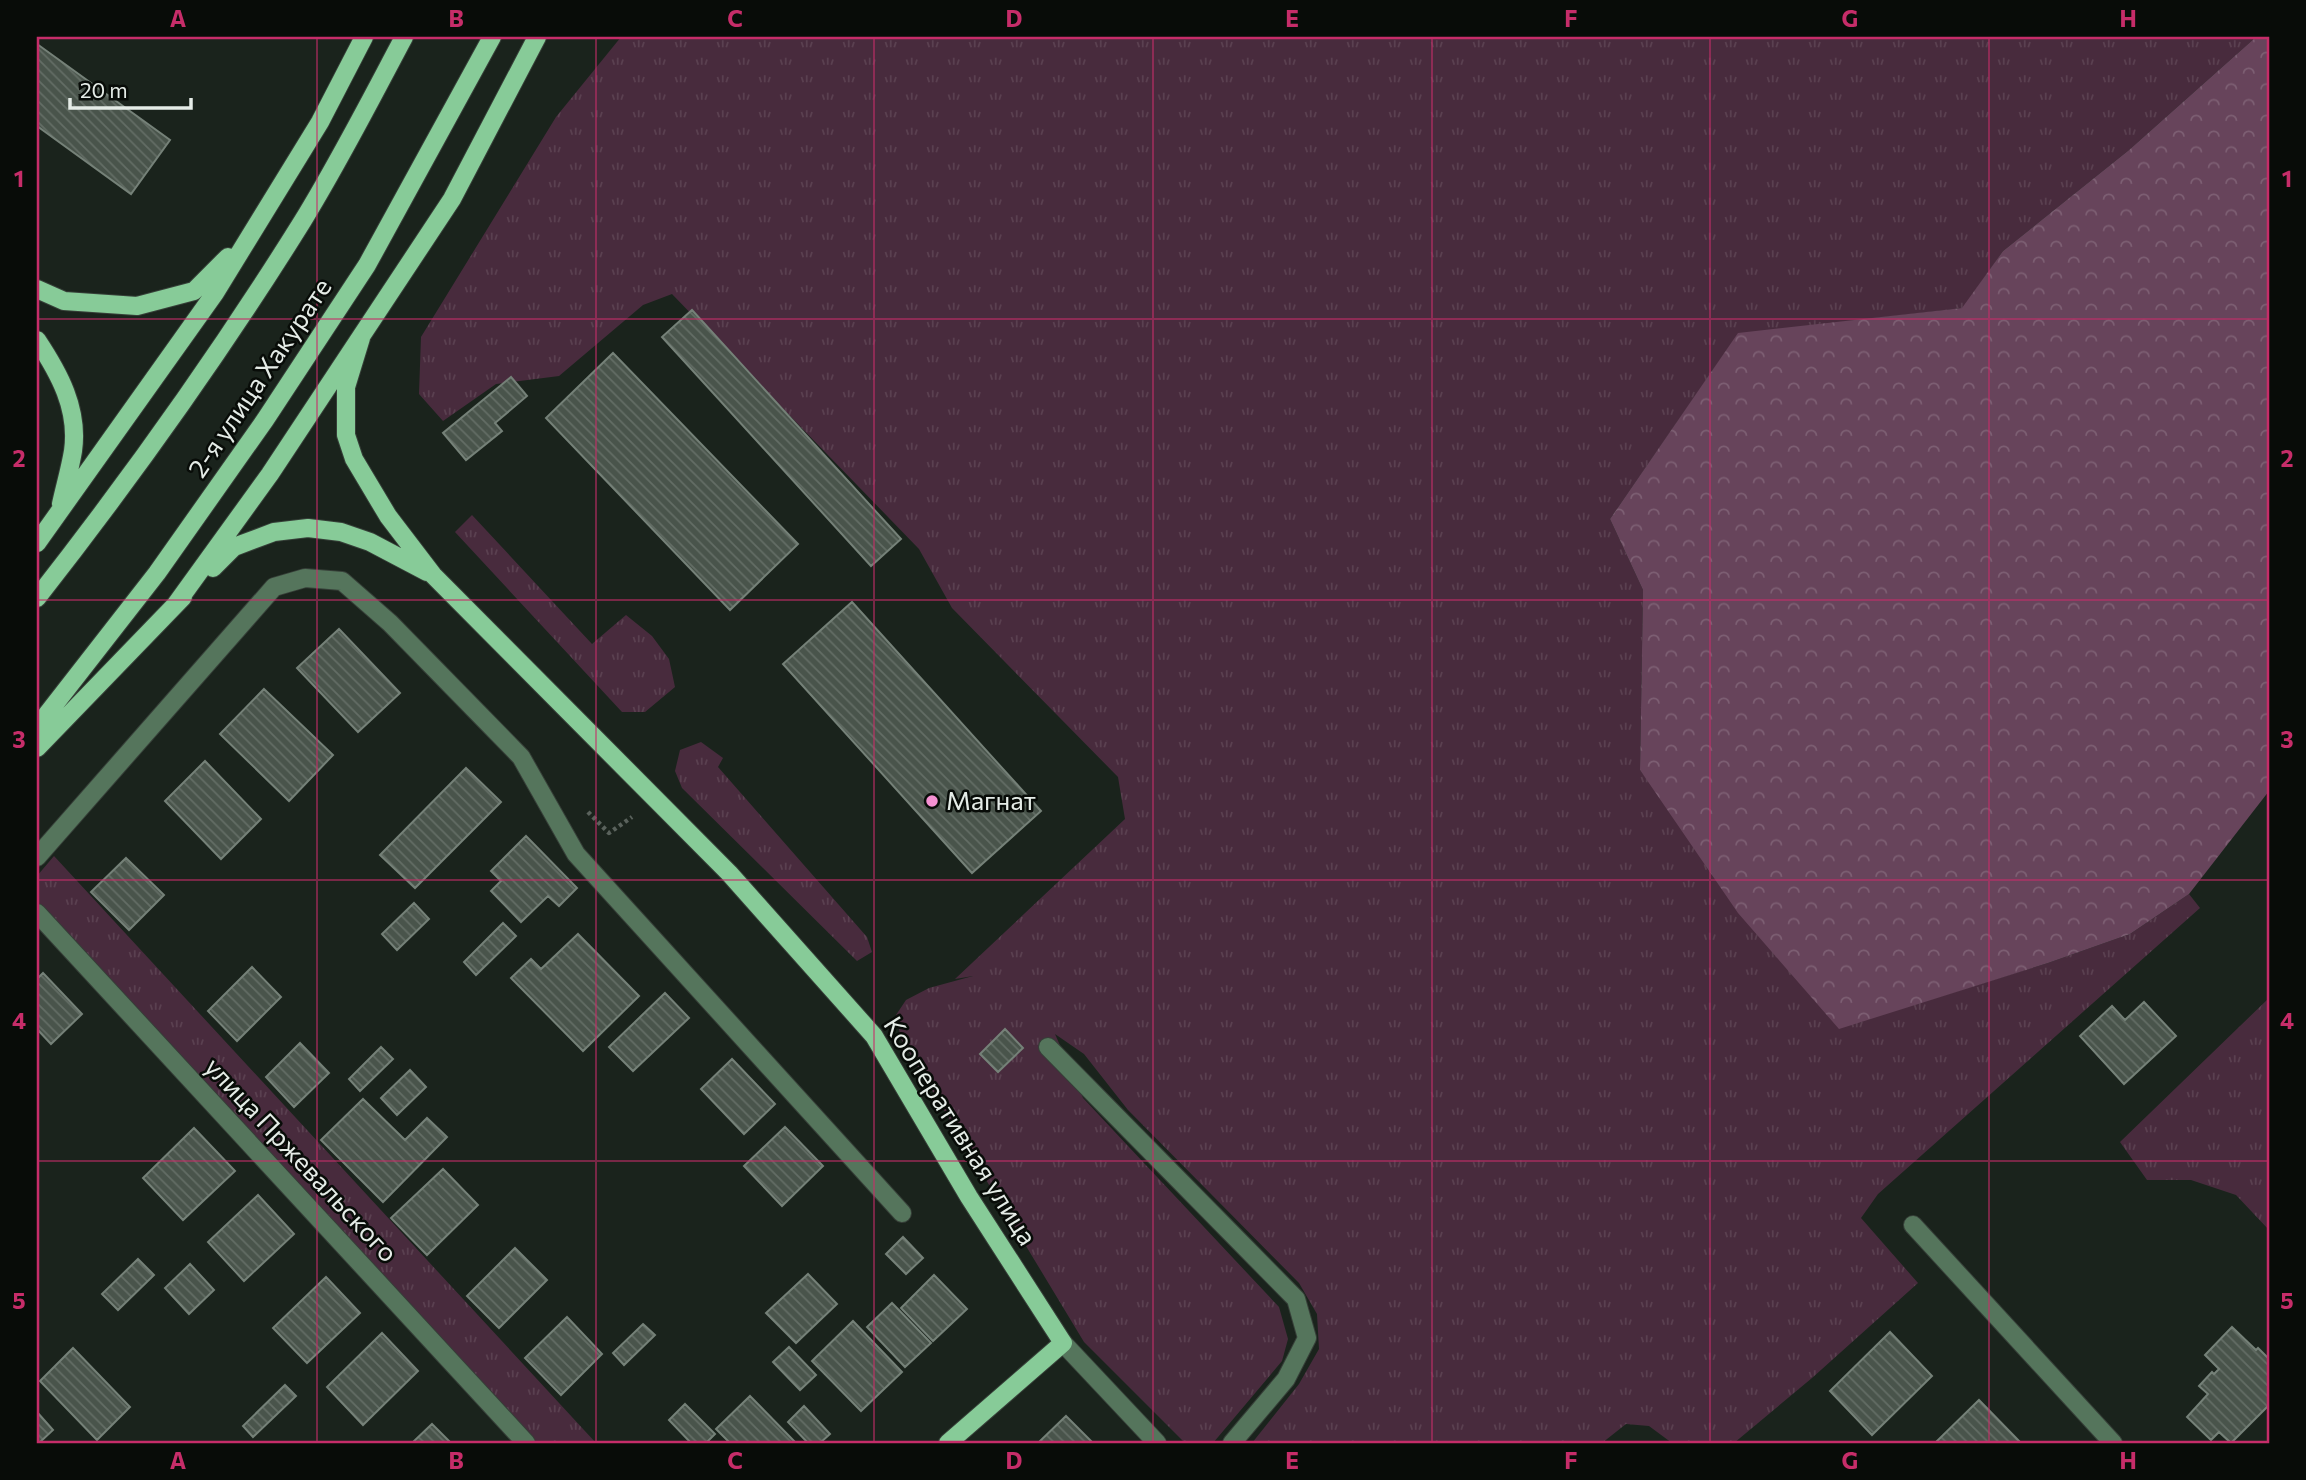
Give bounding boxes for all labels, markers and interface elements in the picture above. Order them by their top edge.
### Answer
text: A [170,4,187,32]
text: B [448,4,464,32]
text: C [727,4,743,32]
text: D [1006,4,1023,32]
text: E [1285,4,1299,32]
text: F [1564,4,1578,32]
text: G [1842,4,1858,32]
text: H [2119,4,2137,32]
scale bar [70,66,191,110]
text: 20 m [80,77,128,102]
text: 1 [14,164,24,192]
text: 1 [2282,164,2292,192]
street label: 2-я улица Хакурате [181,272,337,482]
text: 2 [12,444,26,472]
text: 2 [2280,444,2294,472]
text: 3 [12,725,26,753]
text: 3 [2280,725,2294,753]
place label: Магнат [946,784,1036,815]
marker: Магнат [924,793,940,809]
text: 4 [12,1006,26,1034]
text: 4 [2280,1006,2294,1034]
street label: Кооперативная улица [878,1010,1044,1250]
street label: улица Пржевальского [199,1050,405,1268]
text: 5 [12,1286,26,1314]
text: 5 [2280,1286,2294,1314]
text: A [170,1446,187,1474]
text: B [448,1446,464,1474]
text: C [727,1446,743,1474]
text: D [1006,1446,1023,1474]
text: E [1285,1446,1299,1474]
text: F [1564,1446,1578,1474]
text: G [1842,1446,1858,1474]
text: H [2119,1446,2137,1474]

